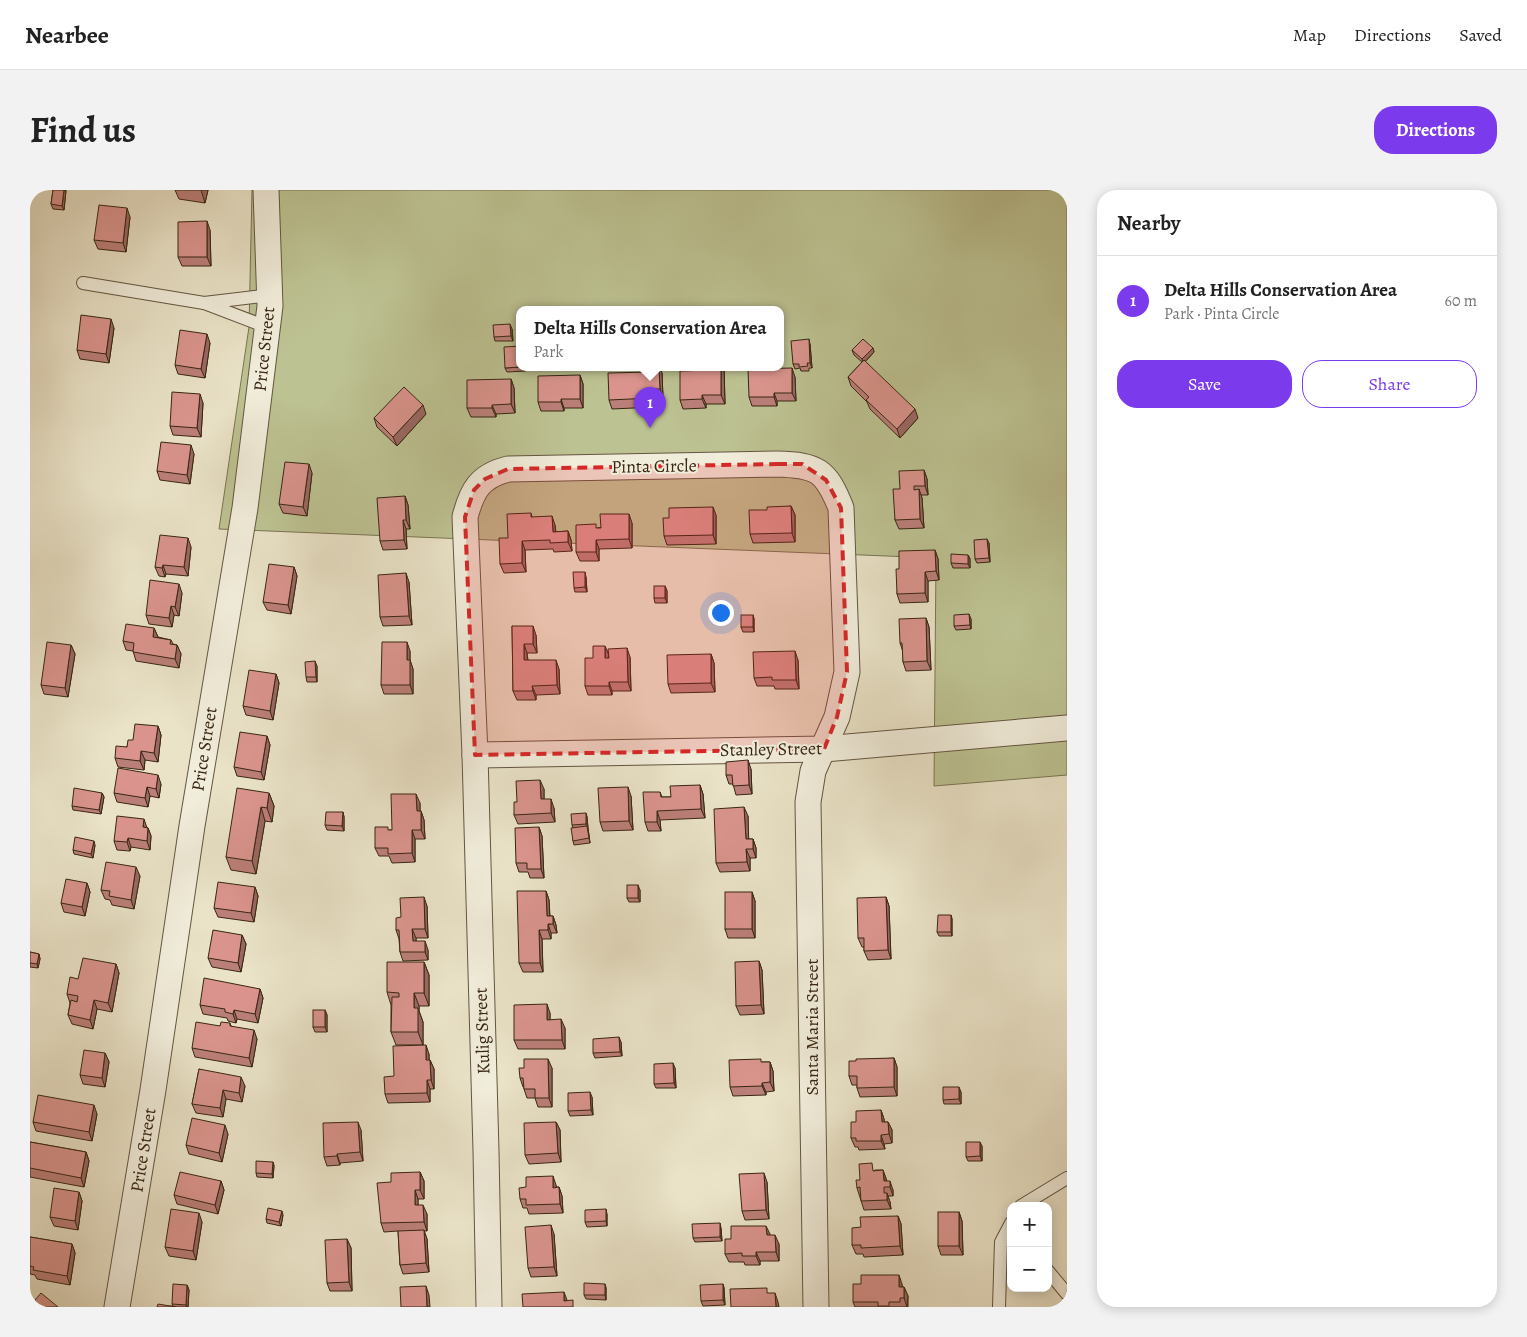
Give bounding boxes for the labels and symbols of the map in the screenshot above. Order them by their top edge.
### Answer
street label: Price Street [248,305,280,393]
pin: 1 [634,387,666,428]
street label: Pinta Circle [611,453,697,479]
your location [708,600,734,626]
street label: Price Street [186,705,223,793]
street label: Stanley Street [720,736,822,762]
street label: Santa Maria Street [800,958,824,1095]
street label: Kulig Street [468,987,496,1075]
street label: Price Street [125,1106,162,1194]

